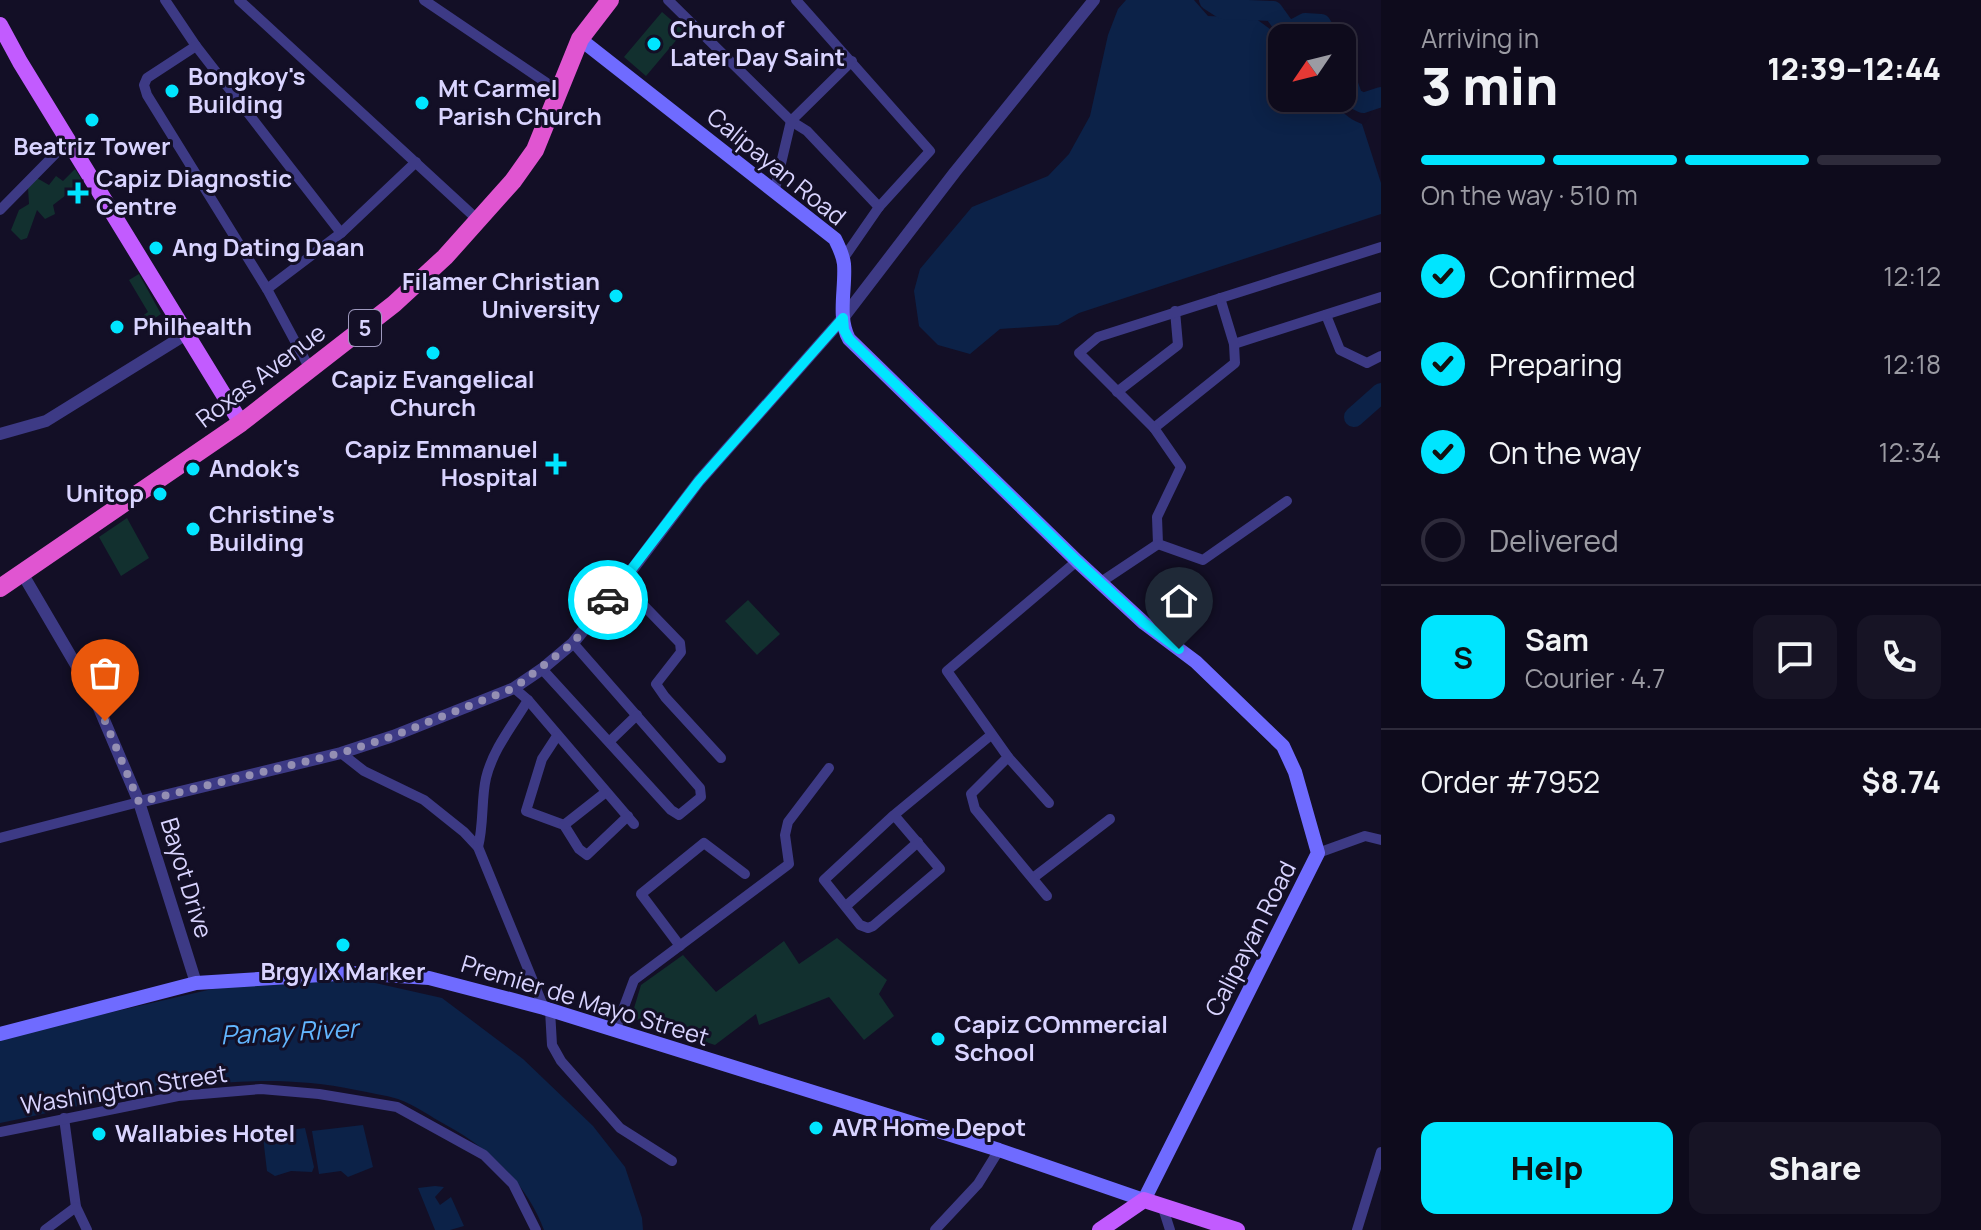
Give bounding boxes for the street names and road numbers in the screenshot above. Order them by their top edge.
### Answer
street label: Calipayan Road [701,100,853,232]
road number: 5 [349,310,381,346]
street label: Roxas Avenue [189,315,332,434]
street label: Bayot Drive [153,813,221,942]
street label: Calipayan Road [1196,855,1303,1022]
street label: Premier de Mayo Street [457,946,713,1053]
street label: Washington Street [18,1056,229,1121]

